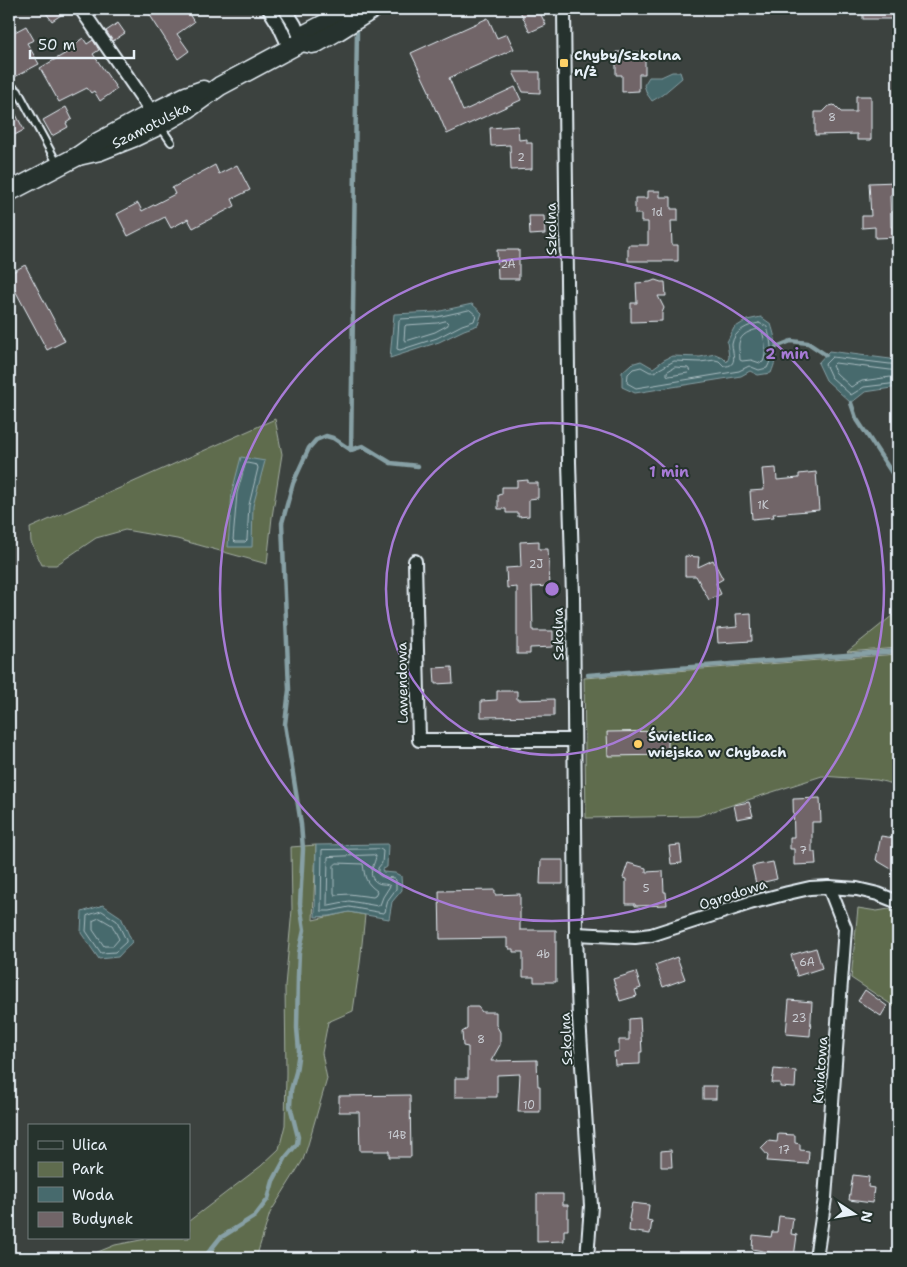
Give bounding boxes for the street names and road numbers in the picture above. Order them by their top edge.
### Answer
street label: Szamotulska [109,97,194,153]
street label: Szkolna [542,202,560,256]
street label: Szkolna [549,607,567,661]
street label: Lawendowa [392,642,412,724]
street label: Ogrodowa [697,874,770,913]
street label: Szkolna [556,1012,576,1066]
street label: Kwiatowa [809,1036,831,1104]

